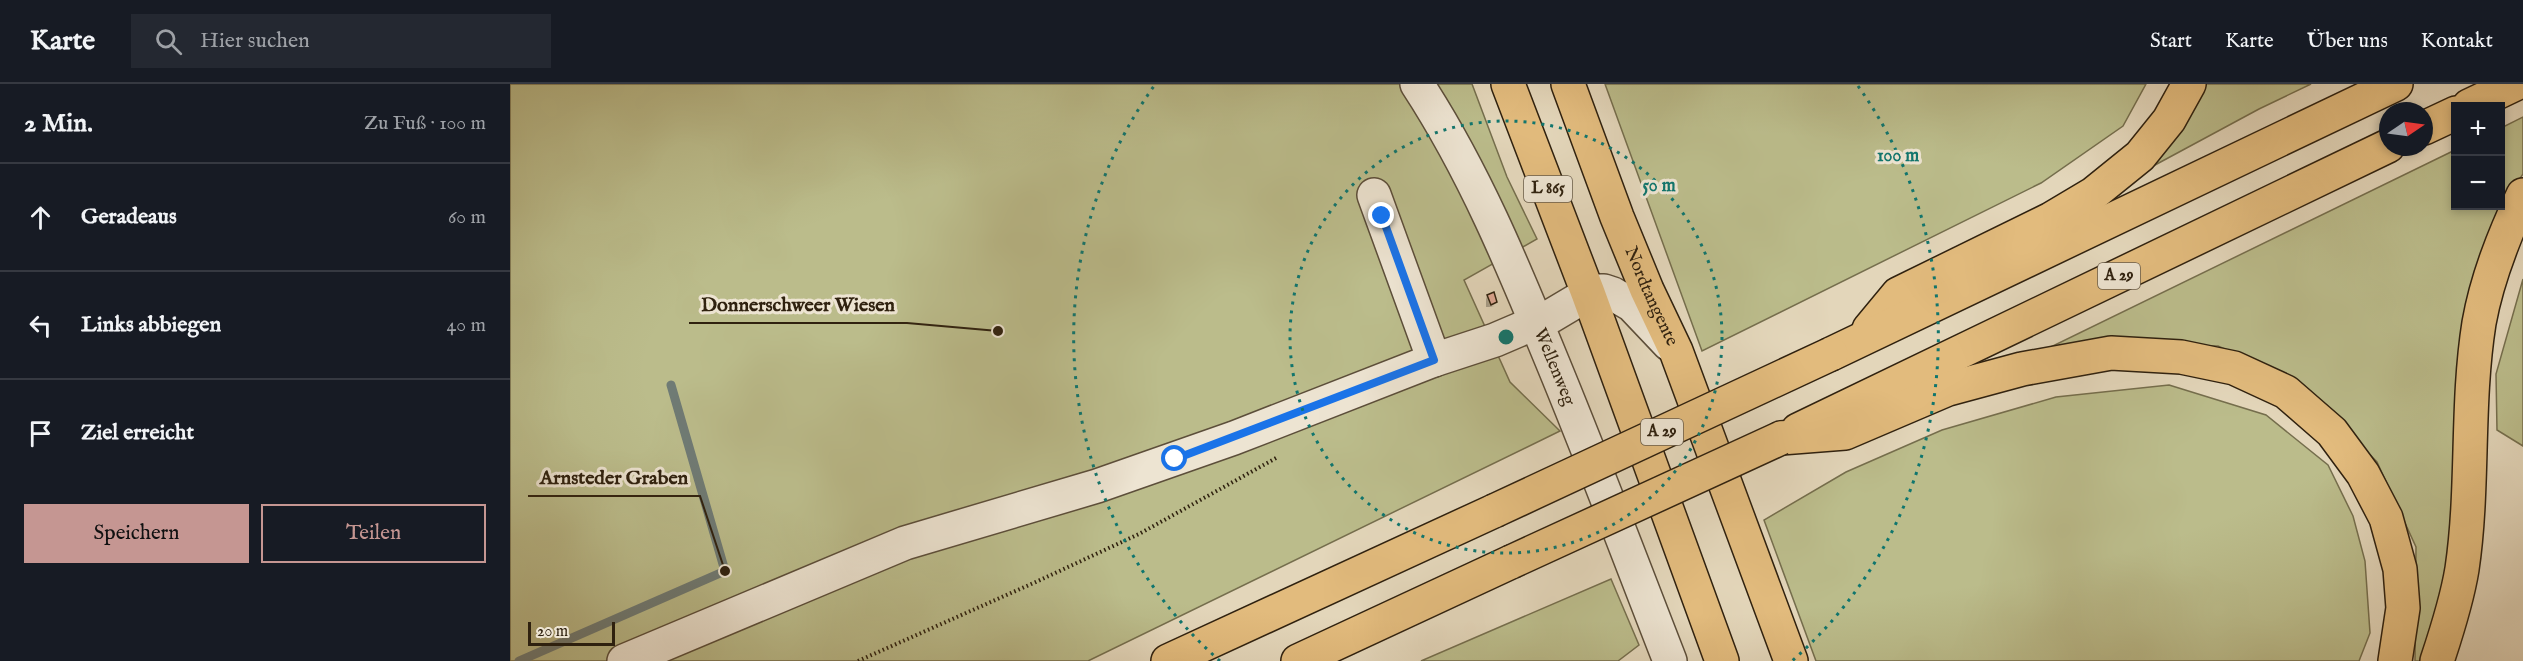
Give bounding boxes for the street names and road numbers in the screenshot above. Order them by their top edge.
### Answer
road number: L 865 [1524,176,1572,202]
street label: Nordtangente [1619,243,1683,350]
road number: A 29 [2098,263,2140,289]
street label: Wellenweg [1528,325,1581,409]
road number: A 29 [1641,419,1683,445]

